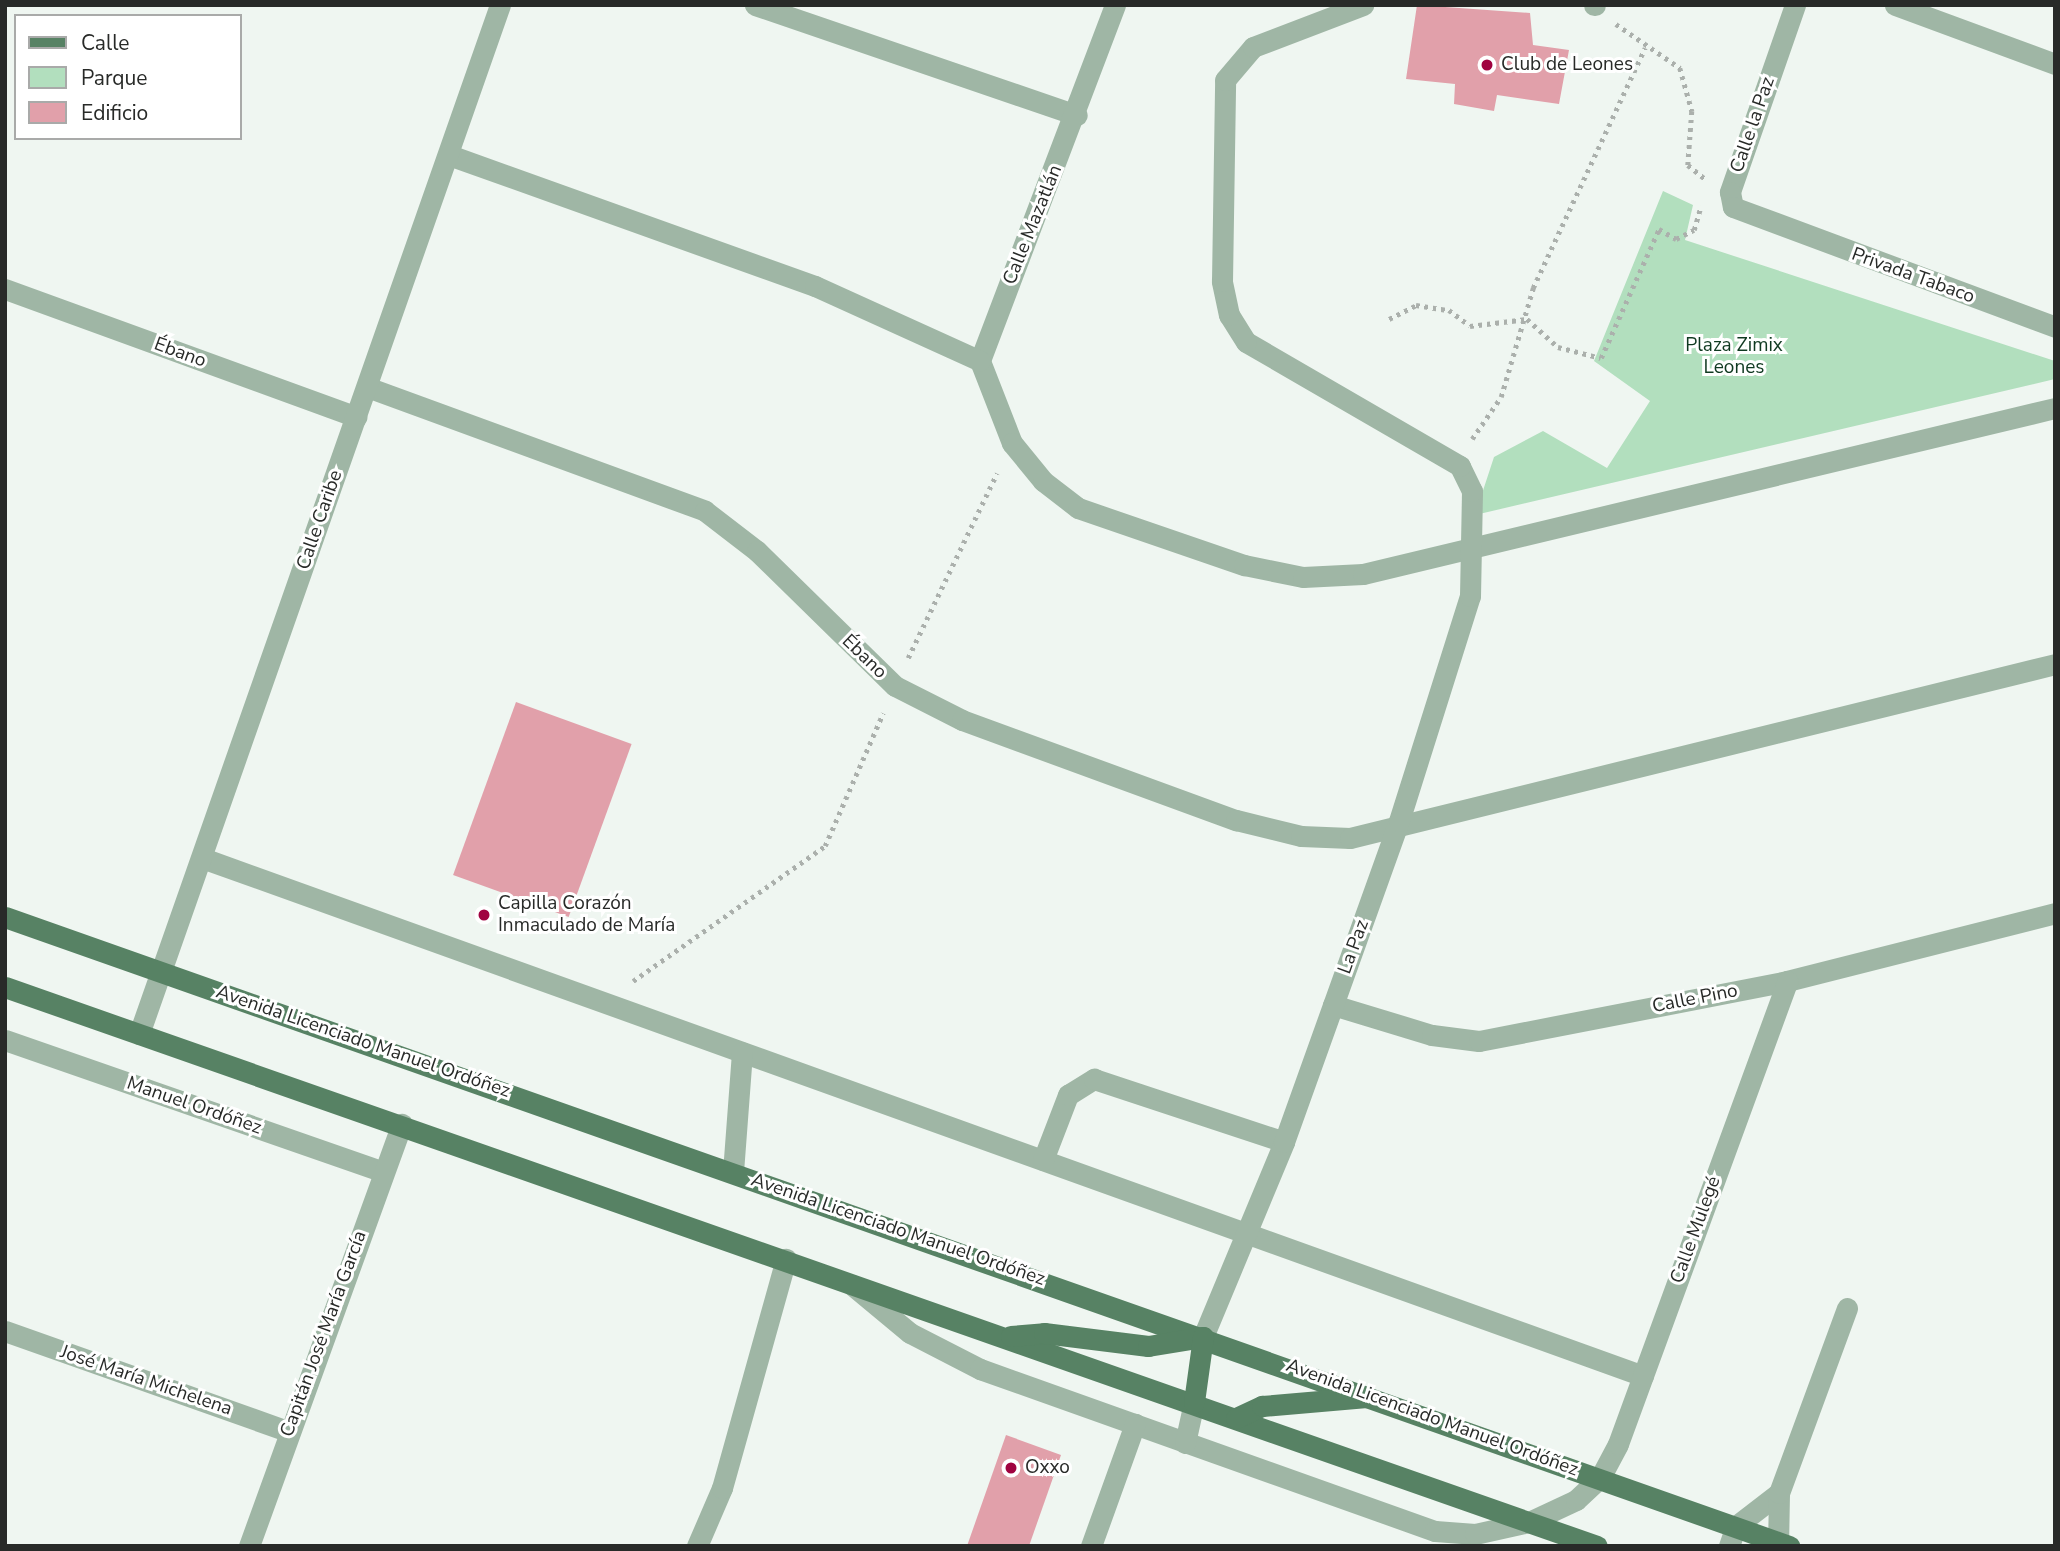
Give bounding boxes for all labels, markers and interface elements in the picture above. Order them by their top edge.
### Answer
legend [14,14,242,140]
text: Calle [81,29,129,57]
place label: Club de Leones [1501,54,1633,76]
marker: Club de Leones [1479,57,1495,73]
text: Parque [81,64,148,92]
street label: Calle la Paz [1726,74,1780,176]
text: Edificio [81,99,148,127]
street label: Calle Mazatlán [999,162,1067,288]
street label: Privada Tabaco [1848,243,1978,309]
street label: Ébano [151,333,209,373]
park label: Plaza Zimix Leones [1685,335,1783,379]
street label: Calle Caribe [292,467,348,573]
street label: Ébano [837,630,891,684]
place label: Capilla Corazón Inmaculado de María [498,893,675,937]
marker: Capilla Corazón Inmaculado de María [476,907,492,923]
street label: La Paz [1334,917,1374,977]
street label: Calle Pino [1650,980,1740,1018]
street label: Avenida Licenciado Manuel Ordóñez [213,981,513,1103]
street label: Manuel Ordóñez [124,1072,264,1140]
street label: Avenida Licenciado Manuel Ordóñez [748,1169,1048,1291]
street label: Calle Mulegé [1666,1173,1726,1287]
street label: Capitán José María García [276,1228,372,1440]
street label: José María Michelena [57,1341,235,1421]
street label: Avenida Licenciado Manuel Ordóñez [1283,1354,1581,1482]
place label: Oxxo [1025,1457,1070,1479]
marker: Oxxo [1003,1460,1019,1476]

